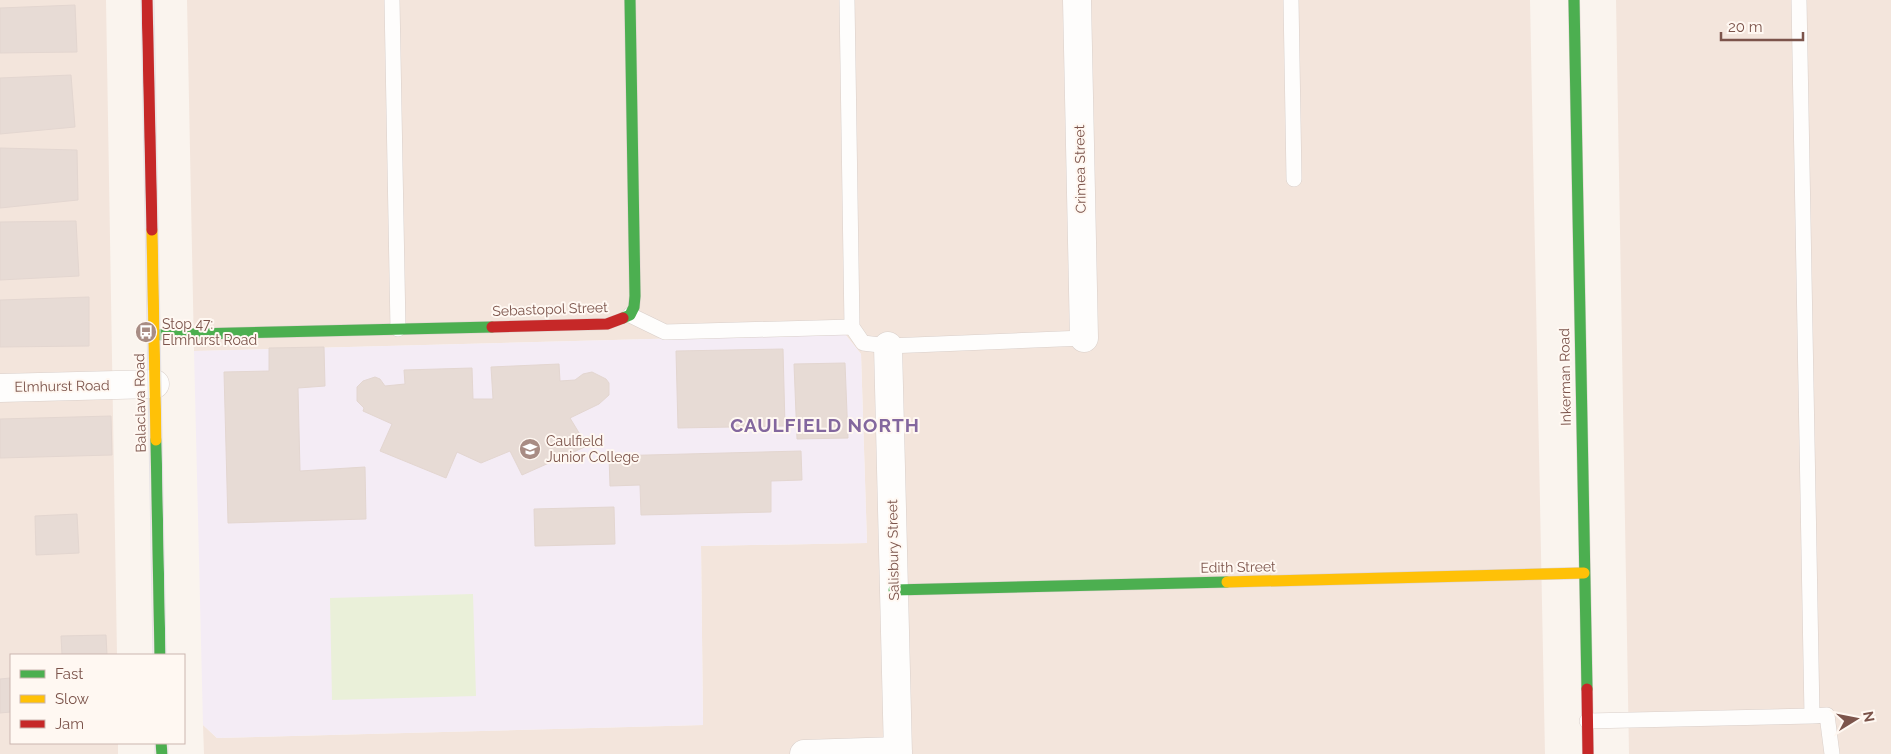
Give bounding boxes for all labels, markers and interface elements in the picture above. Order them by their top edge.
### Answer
scale bar [1721,10,1804,42]
text: 20 m [1728,18,1763,36]
street label: Crimea Street [1071,124,1089,213]
street label: Sebastopol Street [492,299,608,319]
place label: Stop 47: Elmhurst Road [162,316,257,348]
bus stop icon: Stop 47: Elmhurst Road [134,320,158,344]
street label: Inkerman Road [1556,328,1574,426]
street label: Balaclava Road [131,353,149,453]
street label: Elmhurst Road [14,377,110,395]
district label: CAULFIELD NORTH [730,414,920,436]
place label: Caulfield Junior College [546,433,639,465]
school or university icon: Caulfield Junior College [518,437,542,461]
street label: Salisbury Street [884,499,902,601]
street label: Edith Street [1200,558,1276,576]
legend [10,654,185,744]
text: Fast [55,665,83,683]
text: Slow [55,690,89,708]
north arrow [1831,694,1881,744]
text: N [1860,710,1878,723]
text: Jam [55,715,84,733]

